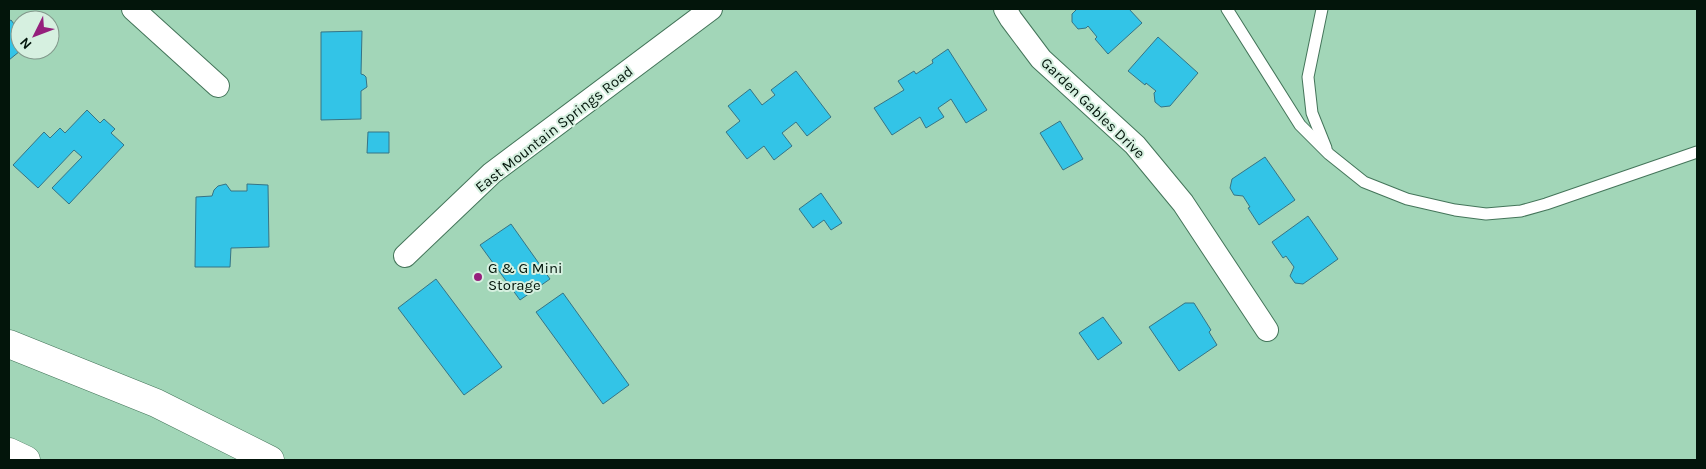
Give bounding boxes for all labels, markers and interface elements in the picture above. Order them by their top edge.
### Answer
north arrow [10,10,60,60]
text: N [16,34,35,53]
street label: Garden Gables Drive [1037,54,1149,162]
street label: East Mountain Springs Road [472,62,636,196]
place label: G & G Mini Storage [488,259,562,294]
marker: G & G Mini Storage [472,271,484,283]

